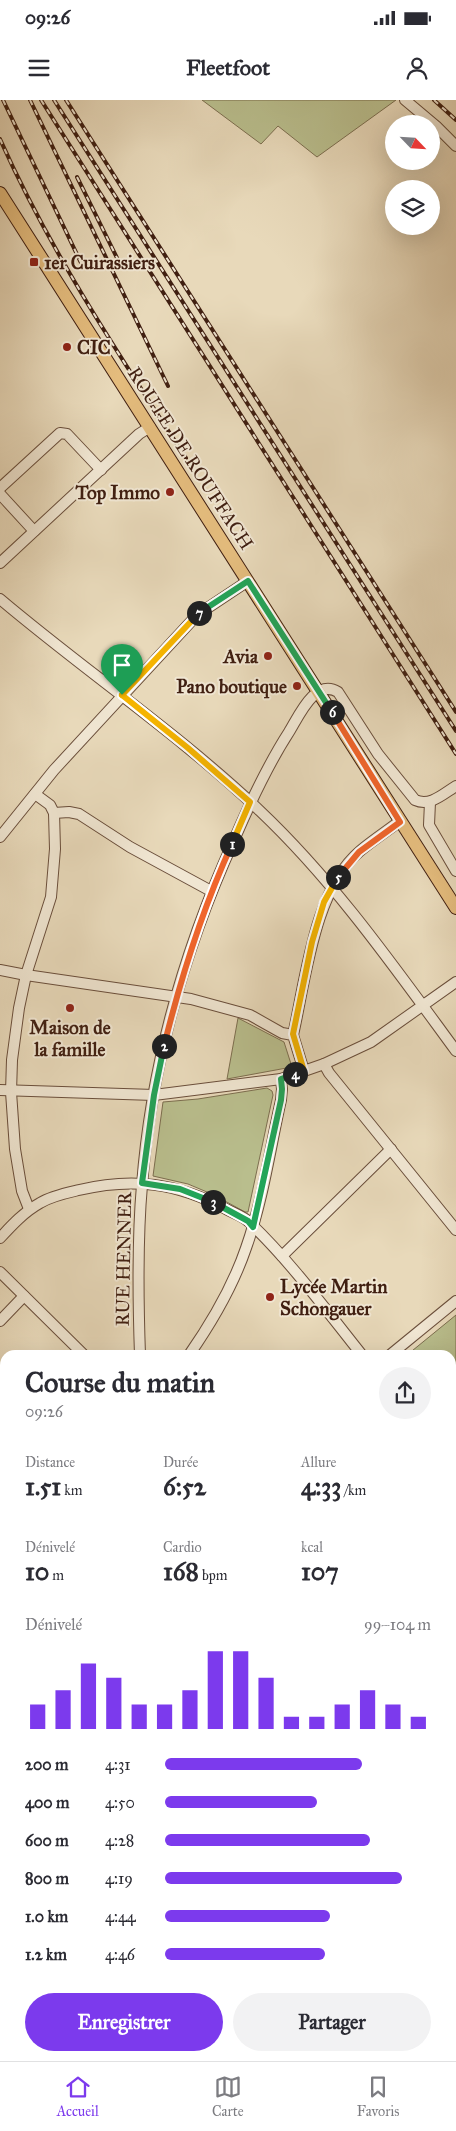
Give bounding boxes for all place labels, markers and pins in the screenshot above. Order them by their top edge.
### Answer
place label: 1er Cuirassiers [44,251,155,274]
marker: 1er Cuirassiers [28,256,40,268]
place label: CIC [77,336,111,359]
marker: CIC [61,341,73,353]
place label: Top Immo [75,481,160,505]
marker: Top Immo [164,486,176,498]
pin: 7 [186,600,212,626]
pin [101,644,143,695]
place label: Avia [222,645,259,668]
marker: Avia [262,650,274,662]
place label: Pano boutique [176,675,287,699]
marker: Pano boutique [291,680,303,692]
pin: 6 [320,700,344,724]
pin: 1 [220,832,244,856]
pin: 5 [326,864,350,890]
marker: Maison de la famille [64,1002,76,1014]
place label: Maison de la famille [29,1016,111,1061]
pin: 2 [152,1034,176,1058]
pin: 4 [282,1062,308,1086]
pin: 3 [200,1190,226,1214]
place label: Lycée Martin Schongauer [280,1275,388,1321]
marker: Lycée Martin Schongauer [264,1291,276,1303]

